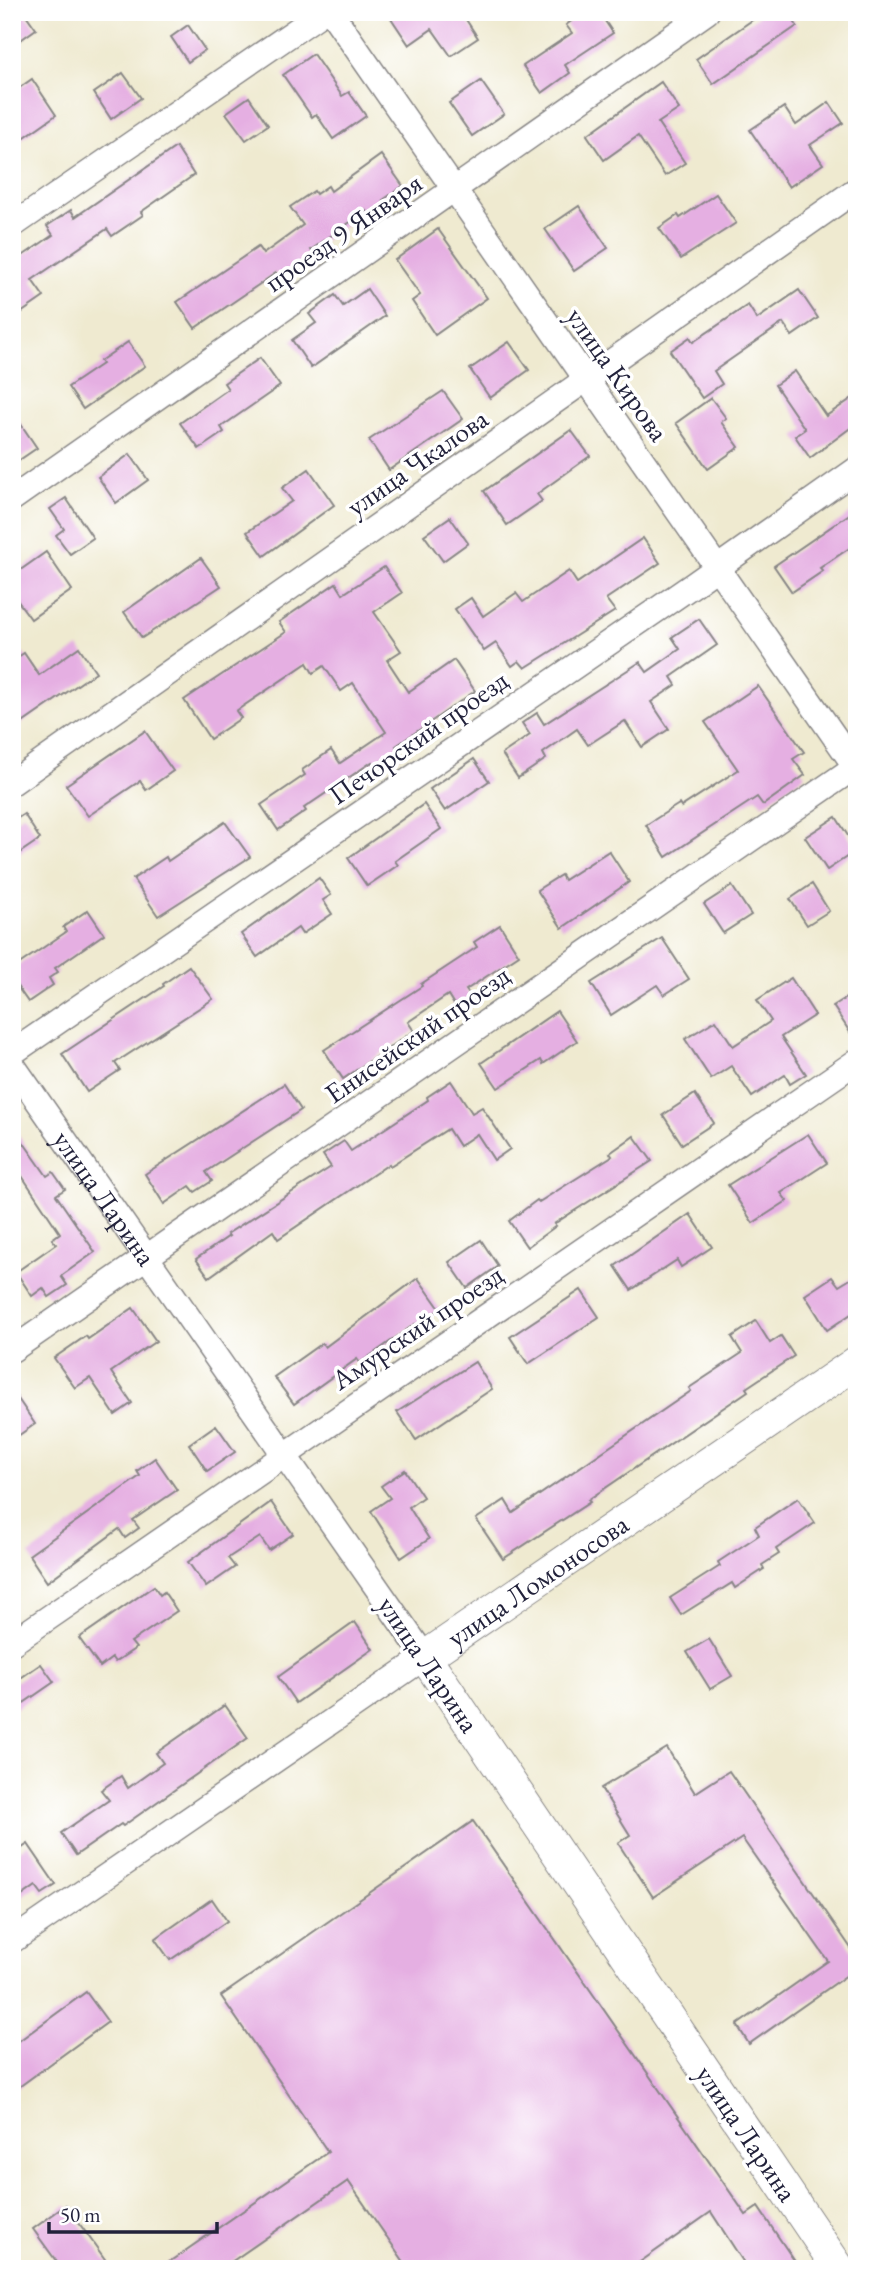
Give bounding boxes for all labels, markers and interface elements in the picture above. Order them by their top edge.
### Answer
street label: проезд 9 Января [257,164,429,300]
street label: улица Кирова [559,300,678,449]
street label: улица Чкалова [339,400,495,524]
street label: Печорский проезд [321,662,515,812]
street label: Енисейский проезд [318,957,517,1111]
street label: улица Ларина [45,1123,165,1273]
street label: Амурский проезд [323,1256,510,1398]
street label: улица Ломоносова [440,1505,636,1655]
street label: улица Ларина [370,1589,488,1740]
street label: улица Ларина [688,2058,806,2209]
scale bar [49,2190,217,2234]
text: 50 m [60,2201,101,2228]

